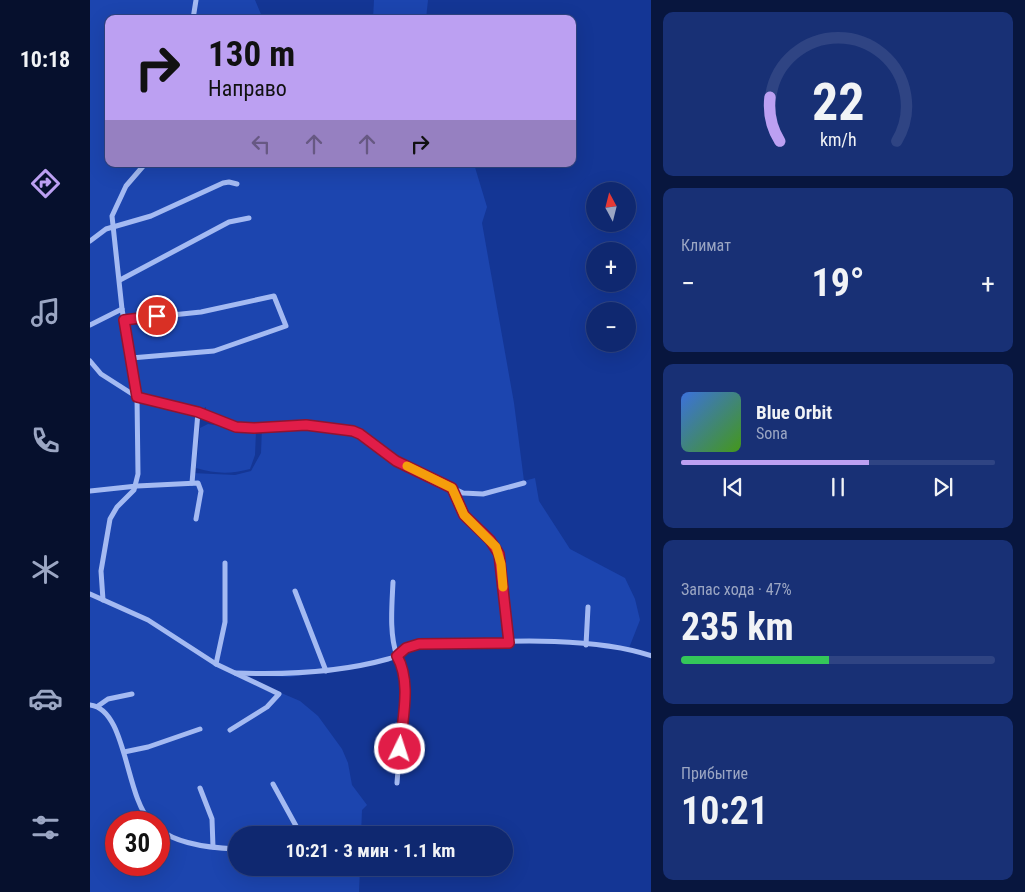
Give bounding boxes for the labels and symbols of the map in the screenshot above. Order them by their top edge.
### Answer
north arrow [586,182,636,232]
pin [136,295,178,337]
position arrow [373,722,425,774]
speed limit sign: 30 [105,811,170,876]

